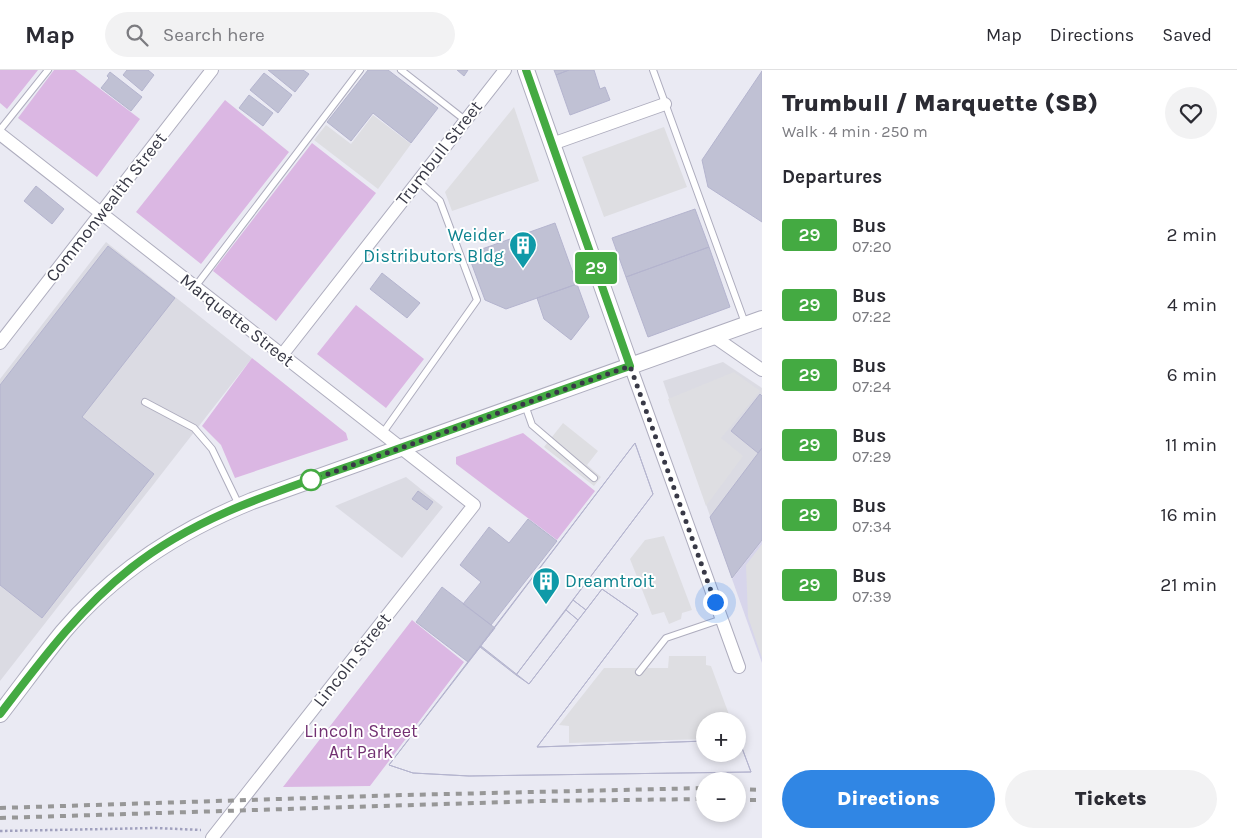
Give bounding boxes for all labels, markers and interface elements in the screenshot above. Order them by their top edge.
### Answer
search box [105,12,455,57]
text: Map [25,21,75,49]
icon: search [123,21,151,49]
text: Search here [163,24,265,46]
text: Map [986,24,1022,46]
text: Directions [1050,24,1134,46]
text: Saved [1162,24,1212,46]
button: heart [1165,87,1217,139]
text: Trumbull / Marquette (SB) [782,89,1098,117]
street label: Trumbull Street [391,96,487,210]
text: Walk · 4 min · 250 m [782,122,928,141]
street label: Commonwealth Street [41,128,171,286]
text: Departures [782,166,882,188]
text: Bus [852,215,886,237]
place label: Weider Distributors Bldg [363,224,504,267]
text: 29 [799,224,820,246]
text: 2 min [1167,224,1217,246]
building icon: Weider Distributors Bldg [508,230,538,269]
text: 07:20 [852,237,891,256]
line badge: 29 [574,252,618,284]
text: 29 [585,257,607,279]
street label: Marquette Street [176,269,299,372]
text: Bus [852,285,886,307]
text: 29 [799,294,820,316]
text: 4 min [1167,294,1217,316]
text: 07:22 [852,307,891,326]
text: Bus [852,355,886,377]
text: 29 [799,364,820,386]
text: 6 min [1167,364,1217,386]
text: 07:24 [852,377,891,396]
text: Bus [852,425,886,447]
text: 29 [799,434,820,456]
text: 11 min [1165,434,1217,456]
text: 07:29 [852,447,891,466]
unlabelled marker [300,469,322,491]
text: Bus [852,495,886,517]
text: 29 [799,504,820,526]
text: 16 min [1160,504,1217,526]
text: 07:34 [852,517,891,536]
text: Bus [852,565,886,587]
building icon: Dreamtroit [531,566,561,605]
place label: Dreamtroit [565,570,655,592]
text: 29 [799,574,820,596]
text: 21 min [1160,574,1217,596]
text: 07:39 [852,587,891,606]
your location [703,590,728,615]
street label: Lincoln Street [308,608,396,711]
map controls [696,712,746,822]
button: + [696,712,746,762]
park label: Lincoln Street Art Park [304,720,418,763]
button: Directions [782,770,995,828]
button: Tickets [1005,770,1217,828]
button: − [696,772,746,822]

